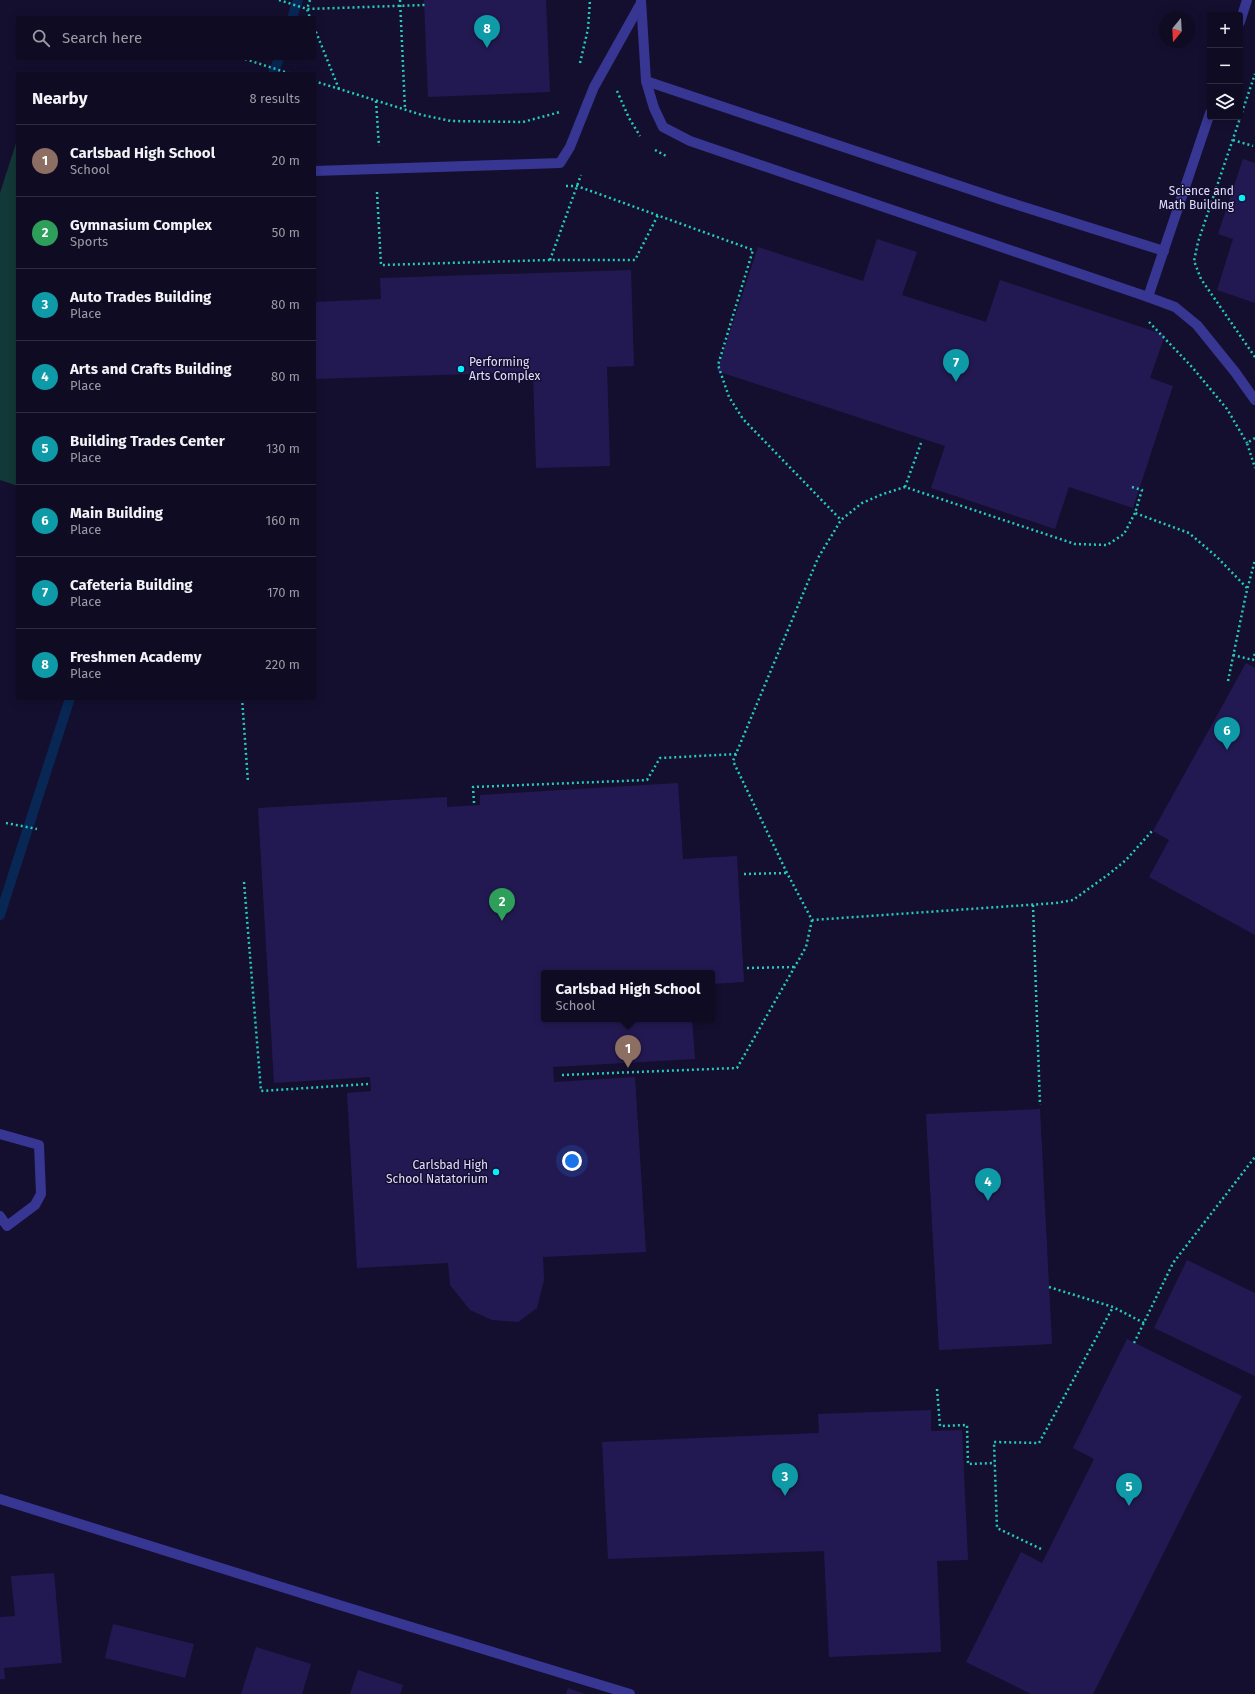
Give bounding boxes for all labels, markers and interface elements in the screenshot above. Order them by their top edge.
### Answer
north arrow [1159,12,1195,48]
map controls [1207,12,1243,120]
button: + [1207,12,1243,48]
pin: 8 [474,15,500,48]
search box [16,16,316,60]
icon: search [30,27,52,49]
text: Search here [62,29,142,47]
button: − [1207,48,1243,84]
button: layers [1207,84,1243,120]
text: Nearby [32,88,87,109]
text: 8 results [249,91,300,106]
text: Carlsbad High School [70,144,215,162]
text: 1 [42,153,48,168]
text: 20 m [272,153,300,168]
text: School [70,162,110,177]
place label: Science and Math Building [1159,184,1235,212]
marker: Science and Math Building [1237,193,1247,203]
text: Gymnasium Complex [70,216,212,234]
text: 2 [42,225,48,240]
text: 50 m [272,225,300,240]
text: Sports [70,234,108,249]
text: Auto Trades Building [70,288,211,306]
text: 3 [42,297,48,312]
text: 80 m [271,297,300,312]
text: Place [70,306,101,321]
pin: 7 [943,349,969,382]
place label: Performing Arts Complex [469,355,540,383]
text: Arts and Crafts Building [70,360,232,378]
marker: Performing Arts Complex [456,364,466,374]
text: 4 [41,369,49,384]
text: 80 m [271,369,300,384]
text: Place [70,378,101,393]
text: Building Trades Center [70,432,225,450]
text: 5 [42,441,48,456]
text: 130 m [266,441,300,456]
text: Place [70,450,101,465]
text: Main Building [70,504,163,522]
text: 6 [41,513,49,528]
text: 160 m [266,513,300,528]
text: Place [70,522,101,537]
text: Cafeteria Building [70,576,193,594]
text: 7 [42,585,48,600]
text: 170 m [267,585,300,600]
text: Place [70,594,101,609]
text: Freshmen Academy [70,648,201,666]
text: 8 [41,657,49,672]
text: 220 m [265,657,300,672]
text: Place [70,666,101,681]
pin: 6 [1214,717,1240,750]
pin: 2 [489,888,515,921]
popup [541,970,715,1022]
text: Carlsbad High School [555,980,701,998]
text: School [555,998,595,1013]
pin: 1 [615,1035,641,1068]
your location [562,1151,582,1171]
place label: Carlsbad High School Natatorium [386,1158,488,1186]
marker: Carlsbad High School Natatorium [491,1167,501,1177]
pin: 4 [975,1168,1001,1201]
pin: 3 [772,1463,798,1496]
pin: 5 [1116,1473,1142,1506]

